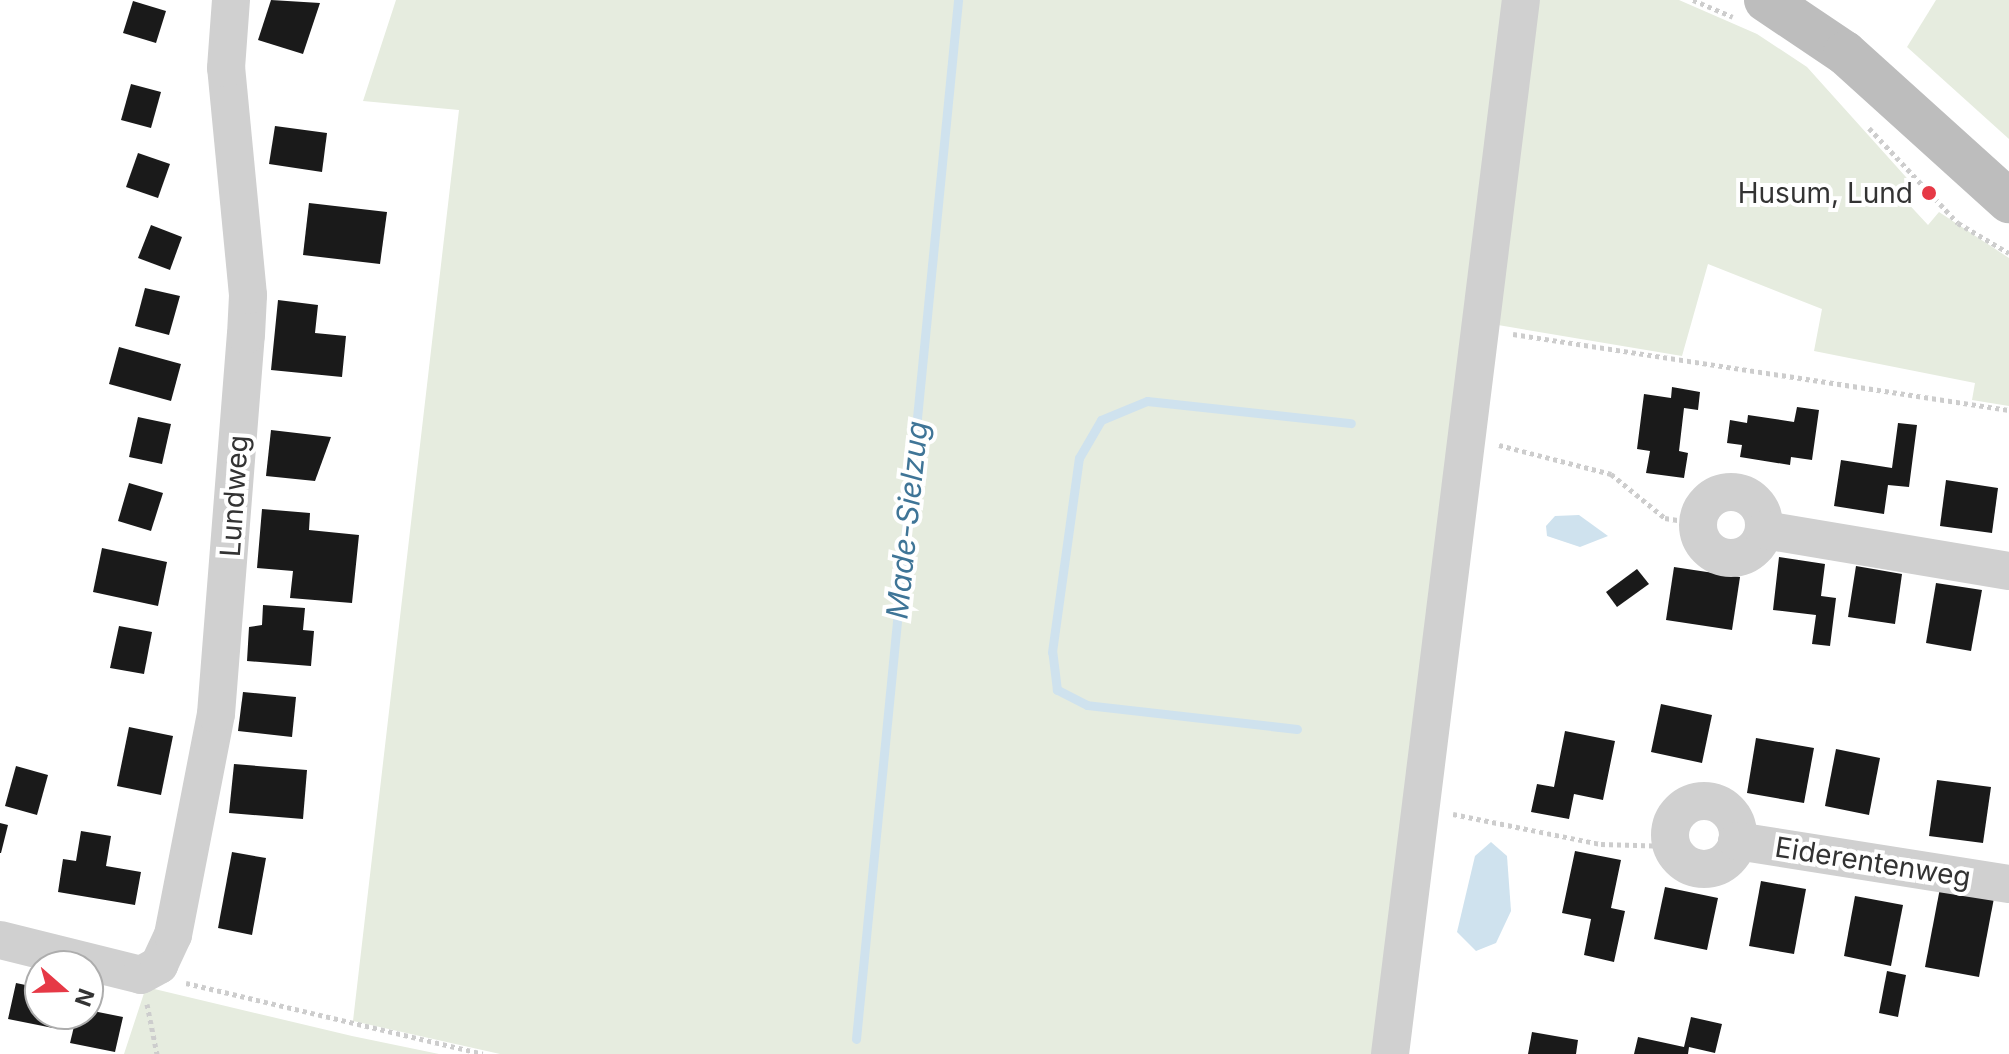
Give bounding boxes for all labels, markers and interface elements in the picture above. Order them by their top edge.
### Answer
place label: Husum, Lund [1738,176,1913,210]
marker: Husum, Lund [1920,184,1938,202]
water label: Made-Sielzug [879,419,935,621]
street label: Lundweg [213,434,255,558]
street label: Eiderentenweg [1773,830,1973,894]
north arrow [24,950,104,1030]
text: N [70,985,100,1010]

